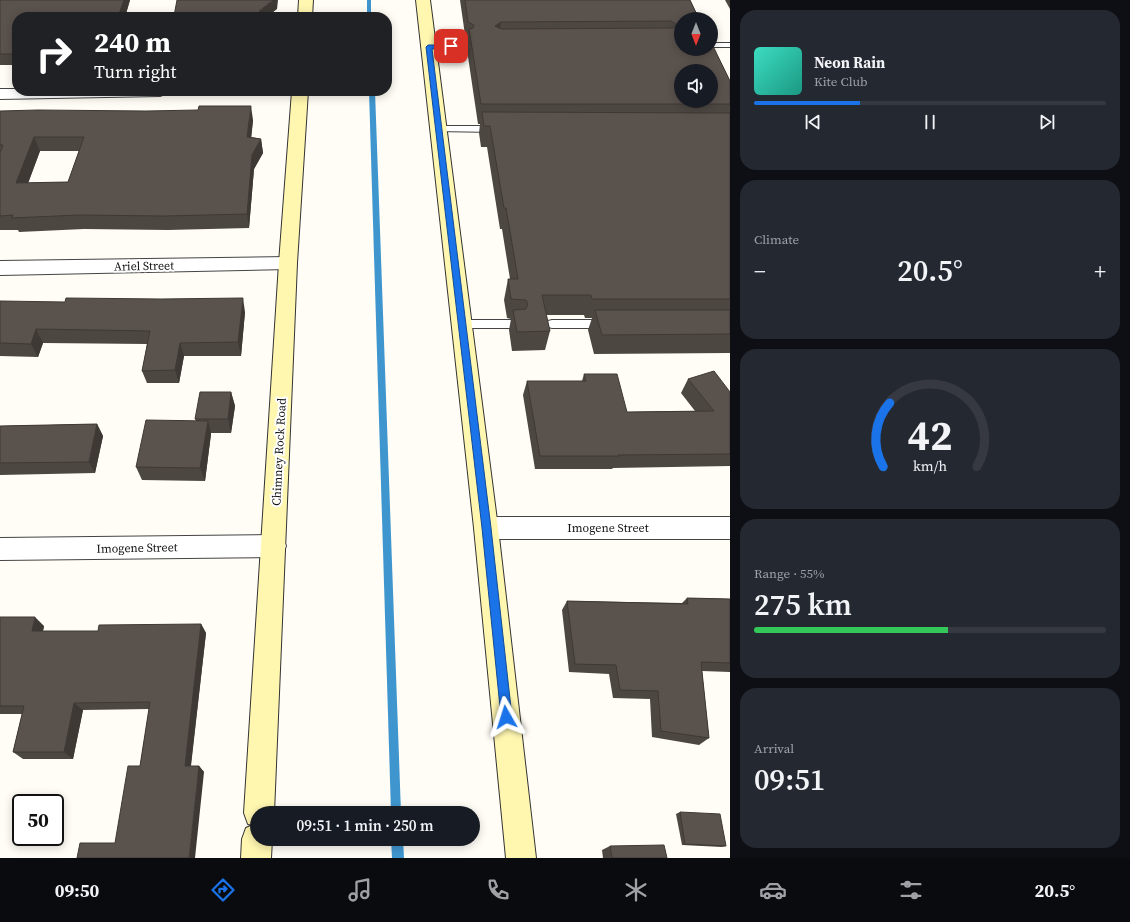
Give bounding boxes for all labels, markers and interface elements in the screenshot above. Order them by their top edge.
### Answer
north arrow [674,12,718,56]
map controls [674,12,718,108]
text: 240 m [94,23,171,61]
icon: right [28,28,80,80]
pin [434,29,468,63]
icon: arrive [440,35,462,57]
text: Neon Rain [814,52,885,73]
text: Turn right [94,59,176,84]
button: sound [674,64,718,108]
text: Kite Club [814,73,867,90]
icon: previous [802,111,824,133]
icon: pause [919,111,941,133]
icon: next [1036,111,1058,133]
text: Climate [754,231,799,248]
text: 20.5° [897,250,963,291]
text: − [754,256,766,286]
text: + [1094,256,1106,286]
street label: Ariel Street [114,257,174,275]
street label: Chimney Rock Road [268,397,290,506]
text: 42 [907,407,953,464]
text: km/h [913,456,947,476]
street label: Imogene Street [567,520,649,536]
street label: Imogene Street [96,539,178,557]
text: Range · 55% [754,565,825,582]
text: 275 km [754,584,852,625]
position arrow [485,696,527,738]
text: Arrival [754,740,794,757]
text: 09:51 [754,759,825,800]
speed limit sign: 50 [12,794,64,846]
text: 09:51 · 1 min · 250 m [297,815,433,836]
icon: directions [209,876,237,904]
icon: music [346,876,374,904]
icon: phone [484,876,512,904]
icon: climate [622,876,650,904]
icon: car [759,876,787,904]
icon: filters [897,876,925,904]
text: 09:50 [55,878,99,903]
text: 20.5° [1035,878,1075,903]

